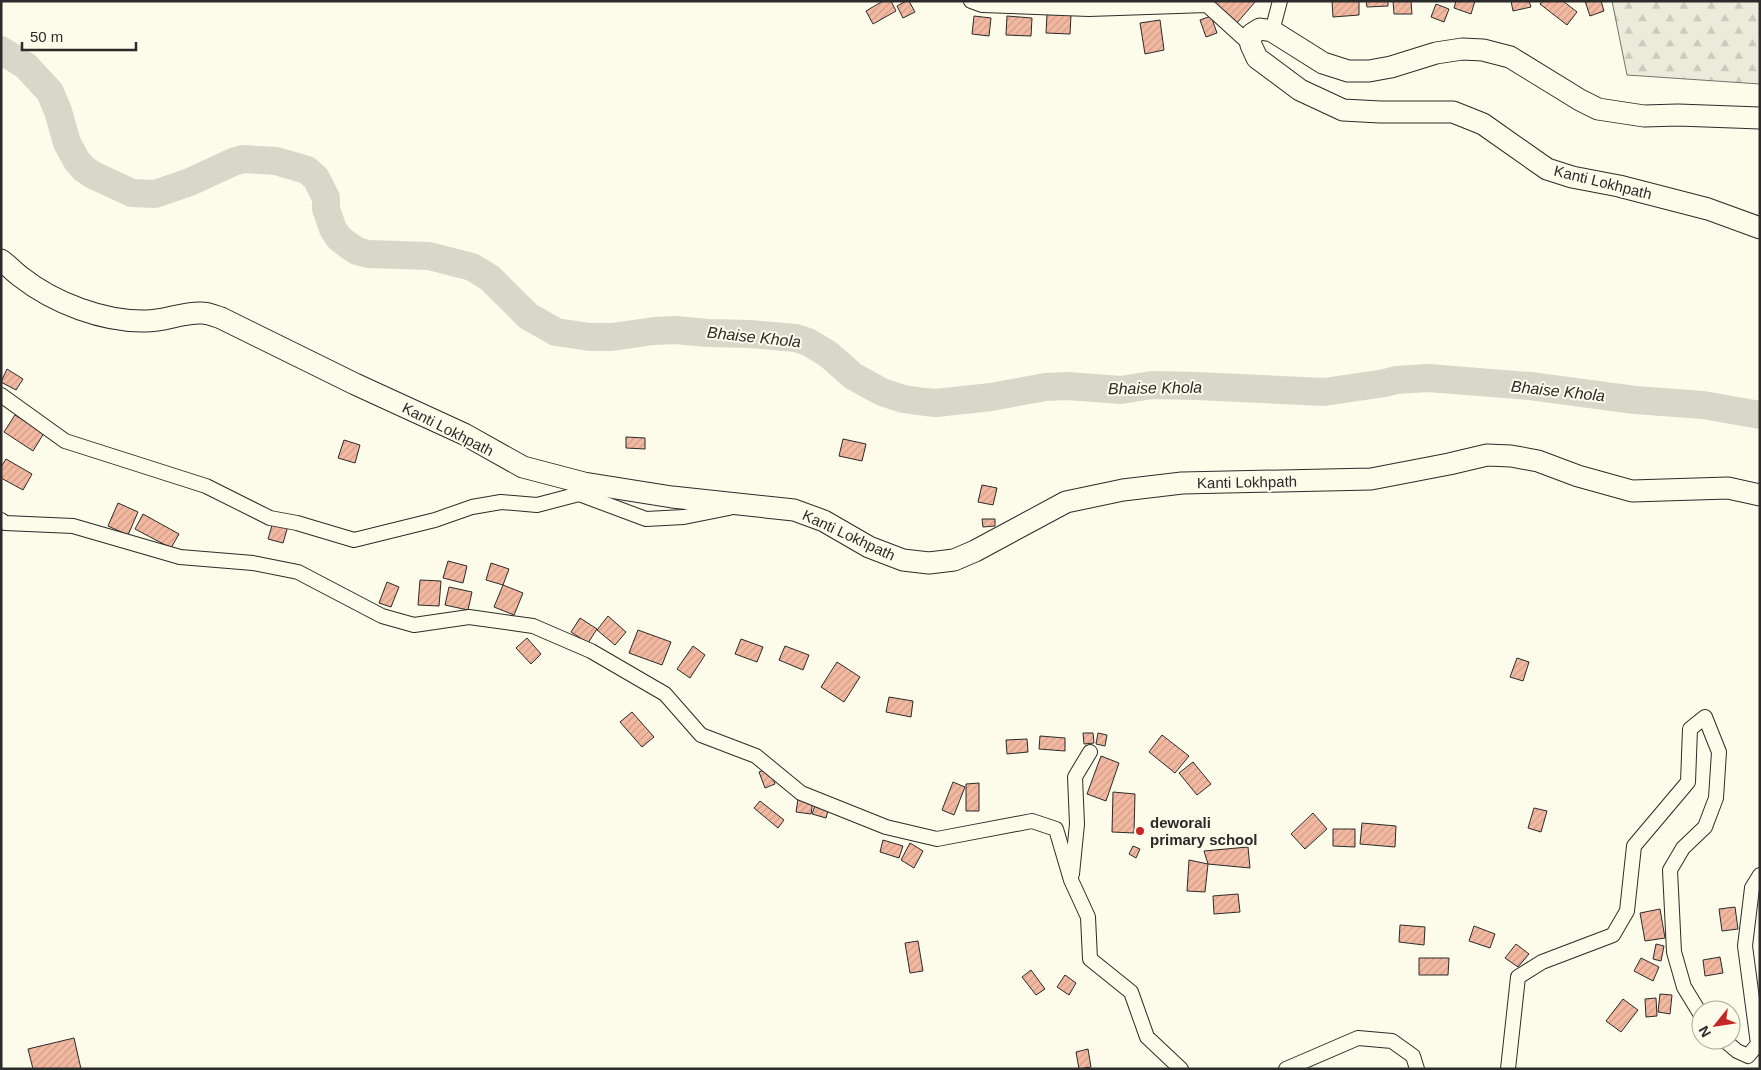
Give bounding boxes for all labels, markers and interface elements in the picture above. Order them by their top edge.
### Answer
scale bar [22,20,136,52]
text: 50 m [30,28,63,45]
street label: Kanti Lokhpath [1552,162,1654,202]
water label: Bhaise Khola [706,324,802,350]
water label: Bhaise Khola [1510,378,1606,404]
water label: Bhaise Khola [1108,379,1202,397]
street label: Kanti Lokhpath [400,399,496,459]
street label: Kanti Lokhpath [1197,473,1297,491]
street label: Kanti Lokhpath [800,506,898,564]
place label: deworali primary school [1150,814,1258,848]
marker: deworali primary school [1134,825,1146,837]
north arrow [1691,1000,1741,1050]
text: N [1695,1023,1714,1040]

